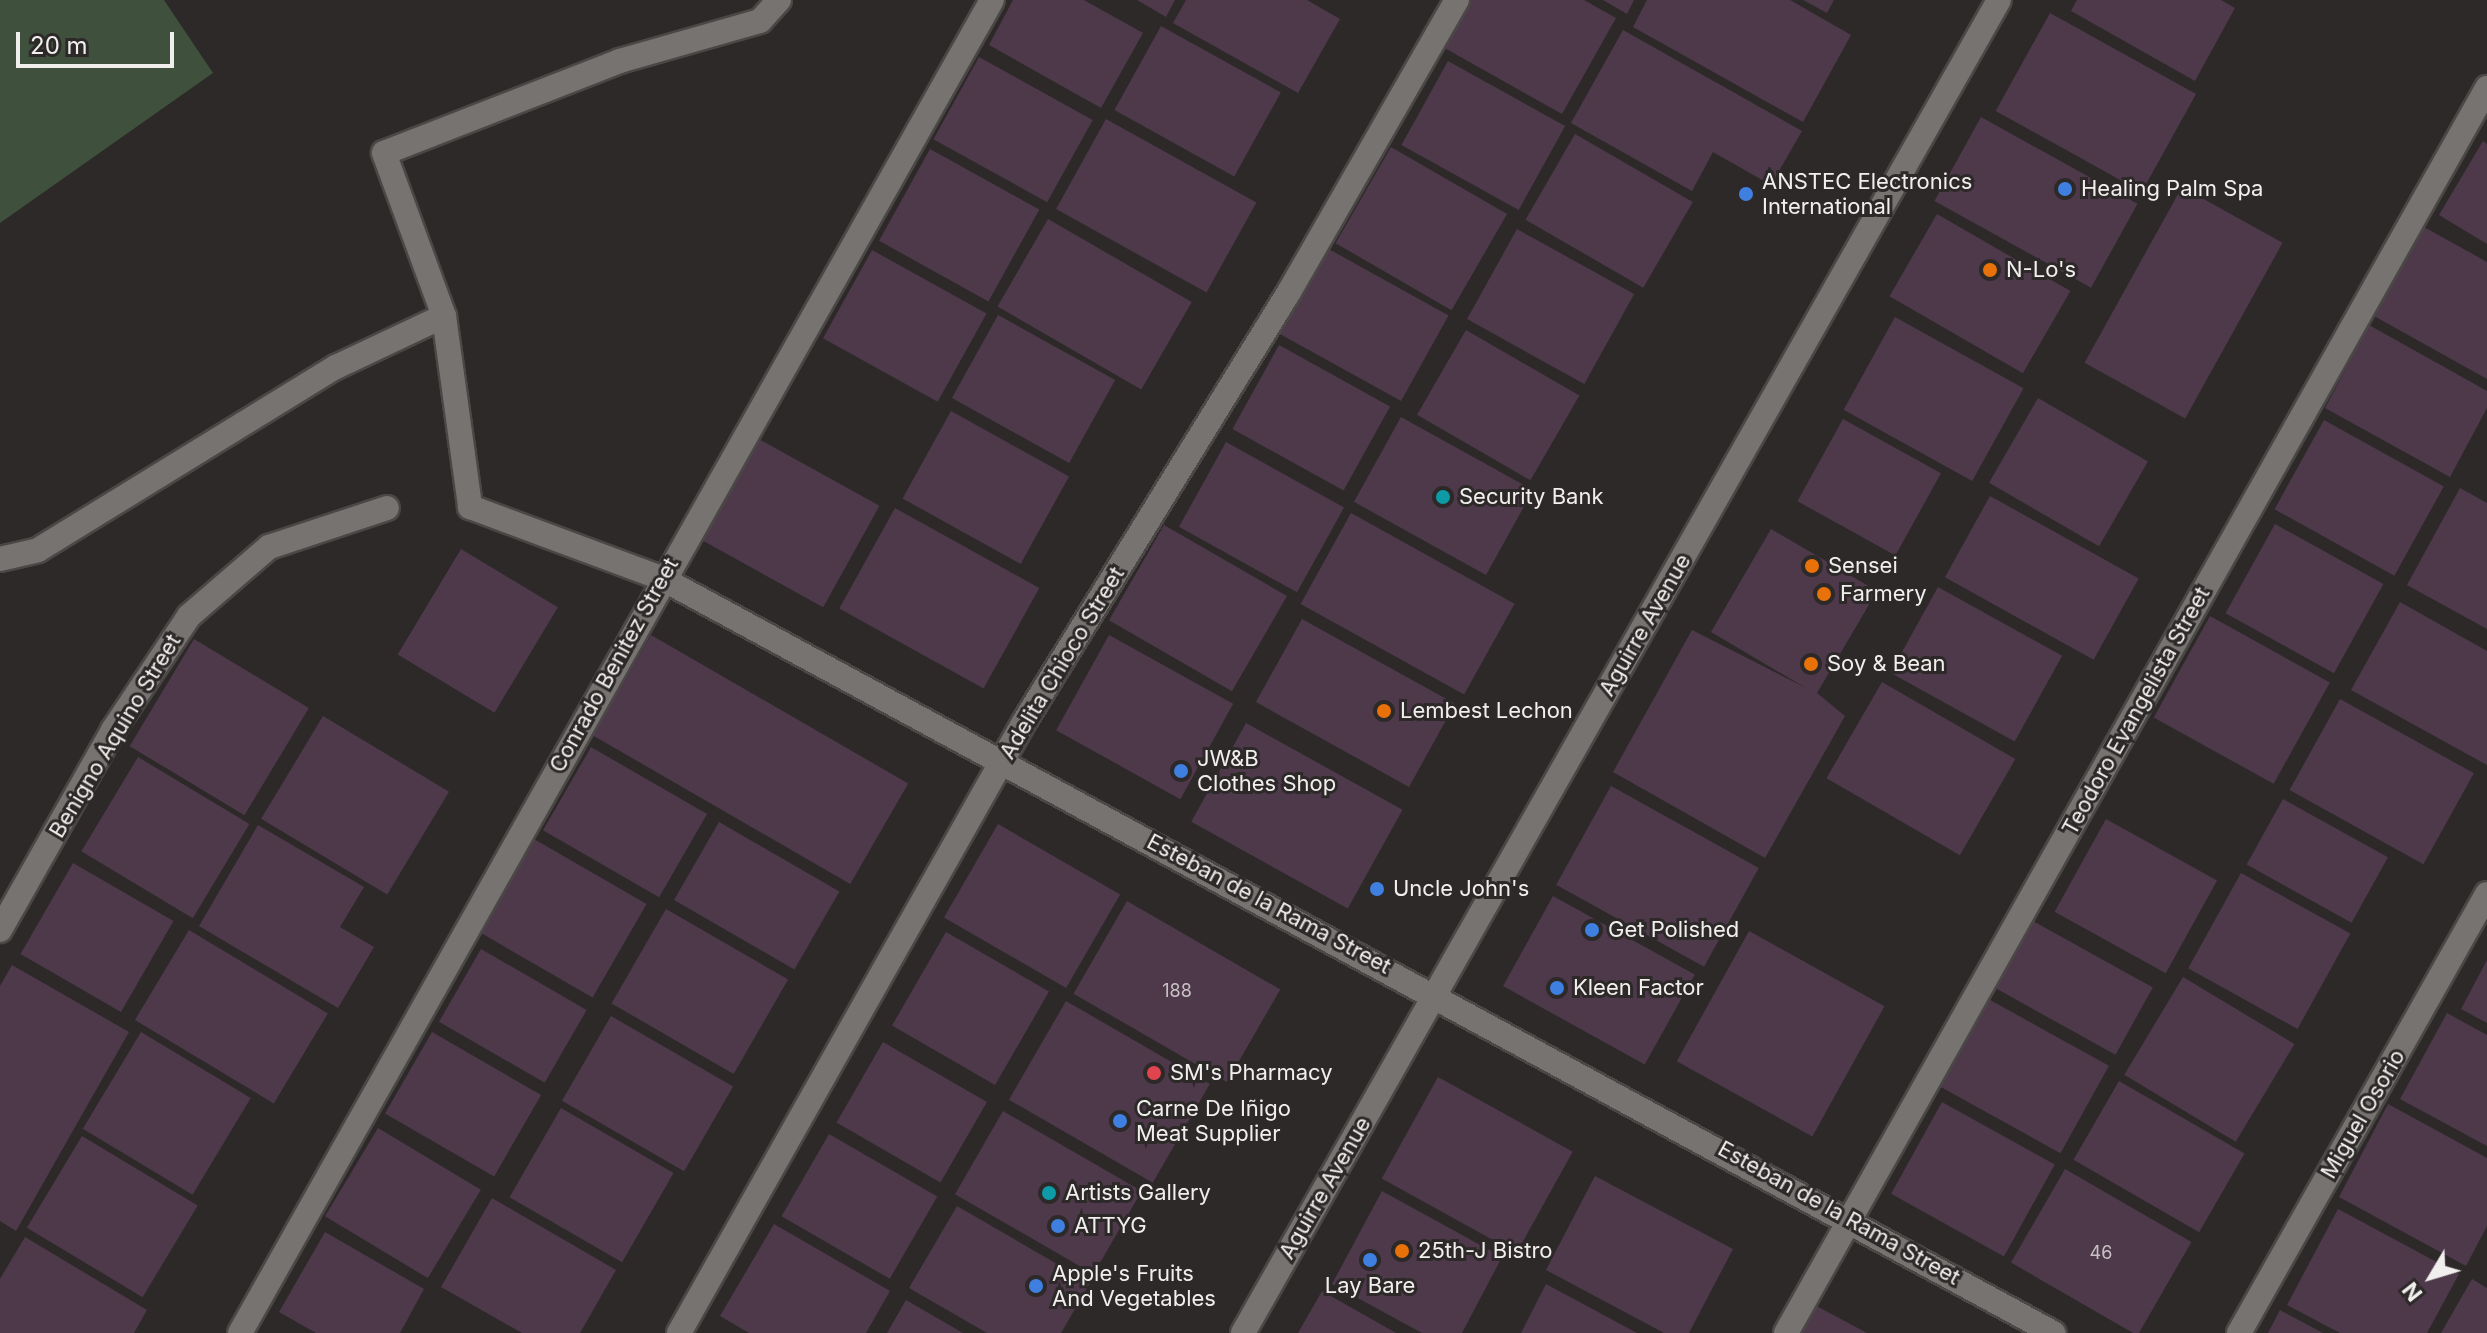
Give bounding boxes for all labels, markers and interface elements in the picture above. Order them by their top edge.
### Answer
scale bar [20,16,178,66]
text: 20 m [30,31,88,60]
place label: ANSTEC Electronics International [1762,168,1972,220]
place label: Healing Palm Spa [2081,176,2263,202]
marker: Healing Palm Spa [2056,180,2074,198]
marker: ANSTEC Electronics International [1737,185,1755,203]
place label: N-Lo's [2006,257,2076,283]
marker: N-Lo's [1981,261,1999,279]
place label: Security Bank [1459,484,1603,510]
marker: Security Bank [1434,488,1452,506]
street label: Aguirre Avenue [1594,549,1696,701]
street label: Conrado Benitez Street [544,553,684,777]
place label: Sensei [1828,553,1898,579]
marker: Sensei [1803,557,1821,575]
street label: Adelita Chioco Street [994,562,1130,764]
place label: Farmery [1840,581,1927,607]
street label: Teodoro Evangelista Street [2057,582,2215,840]
marker: Farmery [1815,585,1833,603]
street label: Benigno Aquino Street [44,629,186,843]
place label: Soy & Bean [1827,651,1946,677]
marker: Soy & Bean [1802,655,1820,673]
place label: Lembest Lechon [1400,698,1573,724]
marker: Lembest Lechon [1375,702,1393,720]
place label: JW&B Clothes Shop [1197,745,1336,796]
marker: JW&B Clothes Shop [1172,762,1190,780]
street label: Esteban de la Rama Street [1142,828,1396,980]
place label: Uncle John's [1393,876,1529,902]
marker: Uncle John's [1368,880,1386,898]
place label: Get Polished [1608,917,1739,943]
marker: Get Polished [1583,921,1601,939]
place label: Kleen Factor [1573,975,1704,1001]
marker: Kleen Factor [1548,979,1566,997]
house number: 188 [1162,980,1192,1002]
street label: Miguel Osorio [2315,1045,2411,1183]
place label: SM's Pharmacy [1170,1060,1333,1086]
marker: SM's Pharmacy [1145,1064,1163,1082]
place label: Carne De Iñigo Meat Supplier [1136,1095,1291,1146]
marker: Carne De Iñigo Meat Supplier [1111,1112,1129,1130]
street label: Aguirre Avenue [1274,1112,1376,1264]
street label: Esteban de la Rama Street [1713,1135,1965,1291]
place label: Artists Gallery [1065,1180,1211,1206]
marker: Artists Gallery [1040,1184,1058,1202]
place label: ATTYG [1074,1213,1147,1239]
marker: ATTYG [1049,1217,1067,1235]
north arrow [2391,1237,2471,1317]
place label: 25th-J Bistro [1418,1238,1553,1264]
marker: 25th-J Bistro [1393,1242,1411,1260]
house number: 46 [2090,1242,2112,1264]
marker: Lay Bare [1361,1251,1379,1269]
place label: Apple's Fruits And Vegetables [1052,1260,1216,1312]
place label: Lay Bare [1325,1273,1415,1299]
marker: Apple's Fruits And Vegetables [1027,1277,1045,1295]
text: N [2397,1277,2427,1306]

